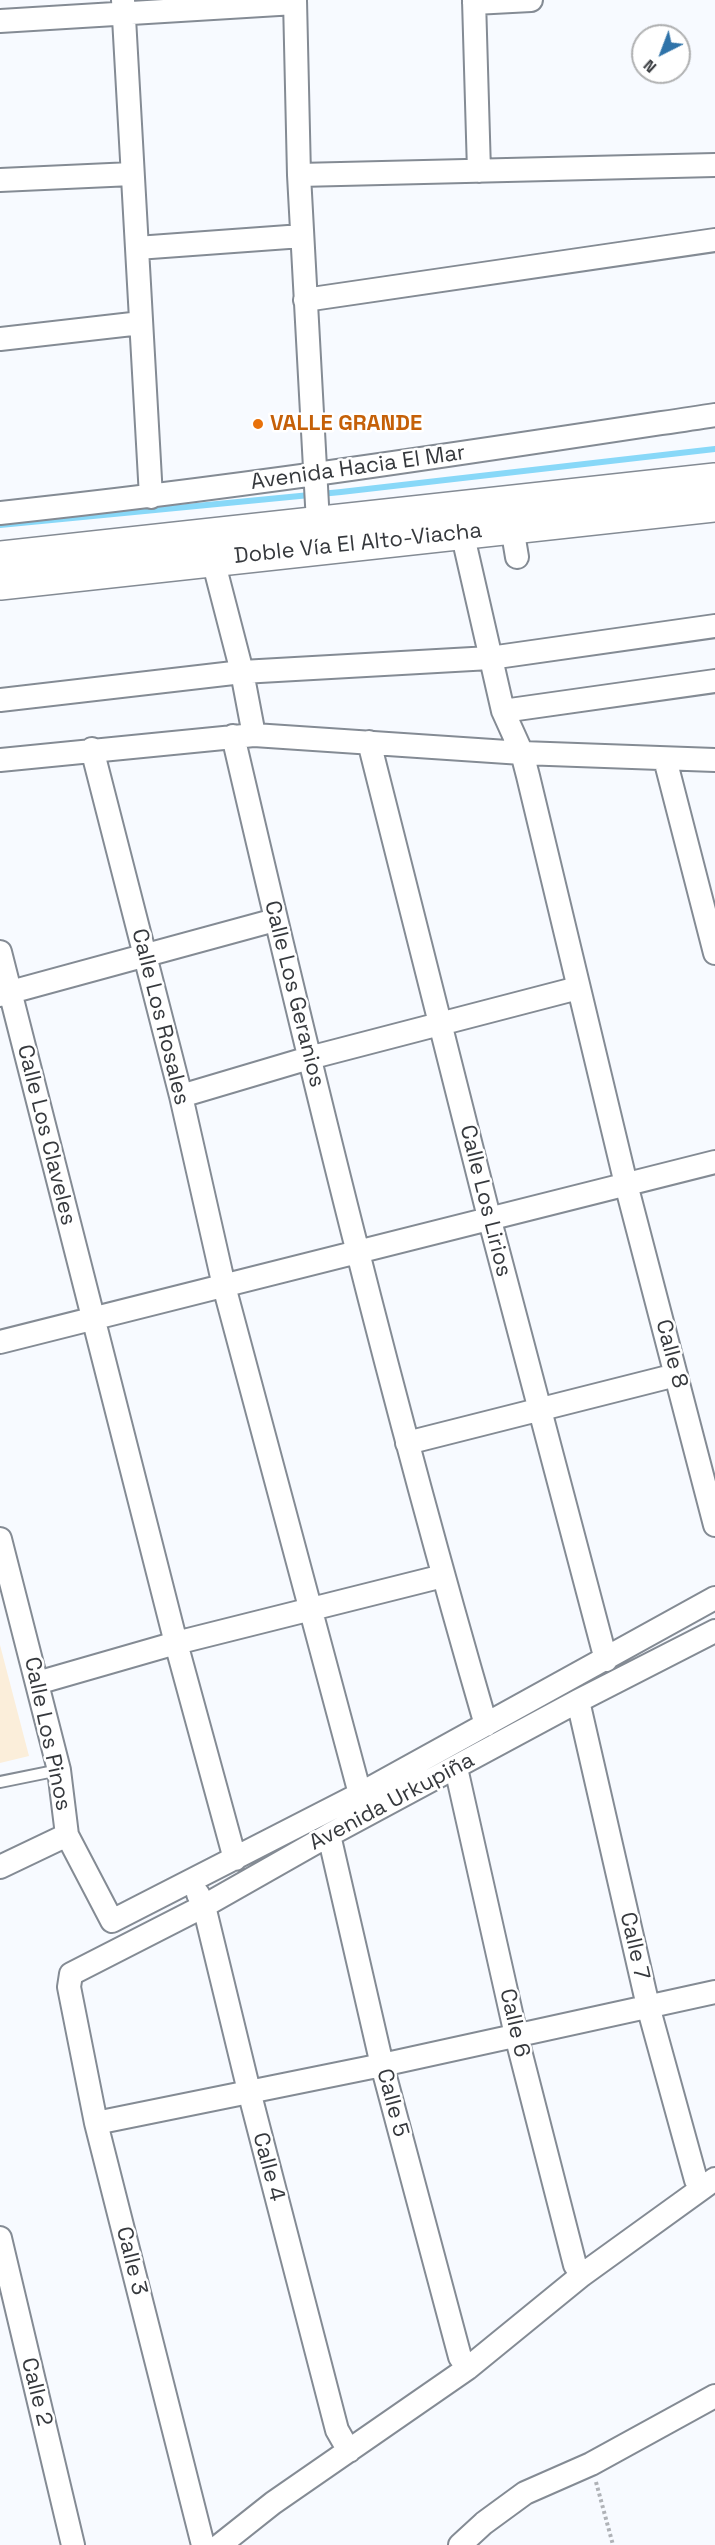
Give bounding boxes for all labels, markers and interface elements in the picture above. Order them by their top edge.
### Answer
north arrow [631,24,691,84]
text: N [639,55,661,78]
place label: VALLE GRANDE [270,411,422,437]
marker: VALLE GRANDE [251,417,265,431]
street label: Avenida Hacia El Mar [249,440,467,496]
street label: Doble Vía El Alto-Viacha [233,518,483,570]
street label: Calle Los Geranios [258,898,330,1090]
street label: Calle Los Rosales [125,926,195,1108]
street label: Calle Los Claveles [11,1042,81,1228]
street label: Calle Los Lirios [453,1122,517,1280]
street label: Calle 8 [649,1317,693,1391]
street label: Calle Los Pinos [18,1655,76,1813]
street label: Avenida Urkupiña [305,1747,479,1857]
street label: Calle 7 [613,1910,655,1982]
street label: Calle 6 [493,1986,535,2060]
street label: Calle 5 [370,2066,414,2140]
street label: Calle 4 [246,2130,290,2204]
street label: Calle 3 [110,2224,152,2298]
street label: Calle 2 [15,2355,57,2429]

